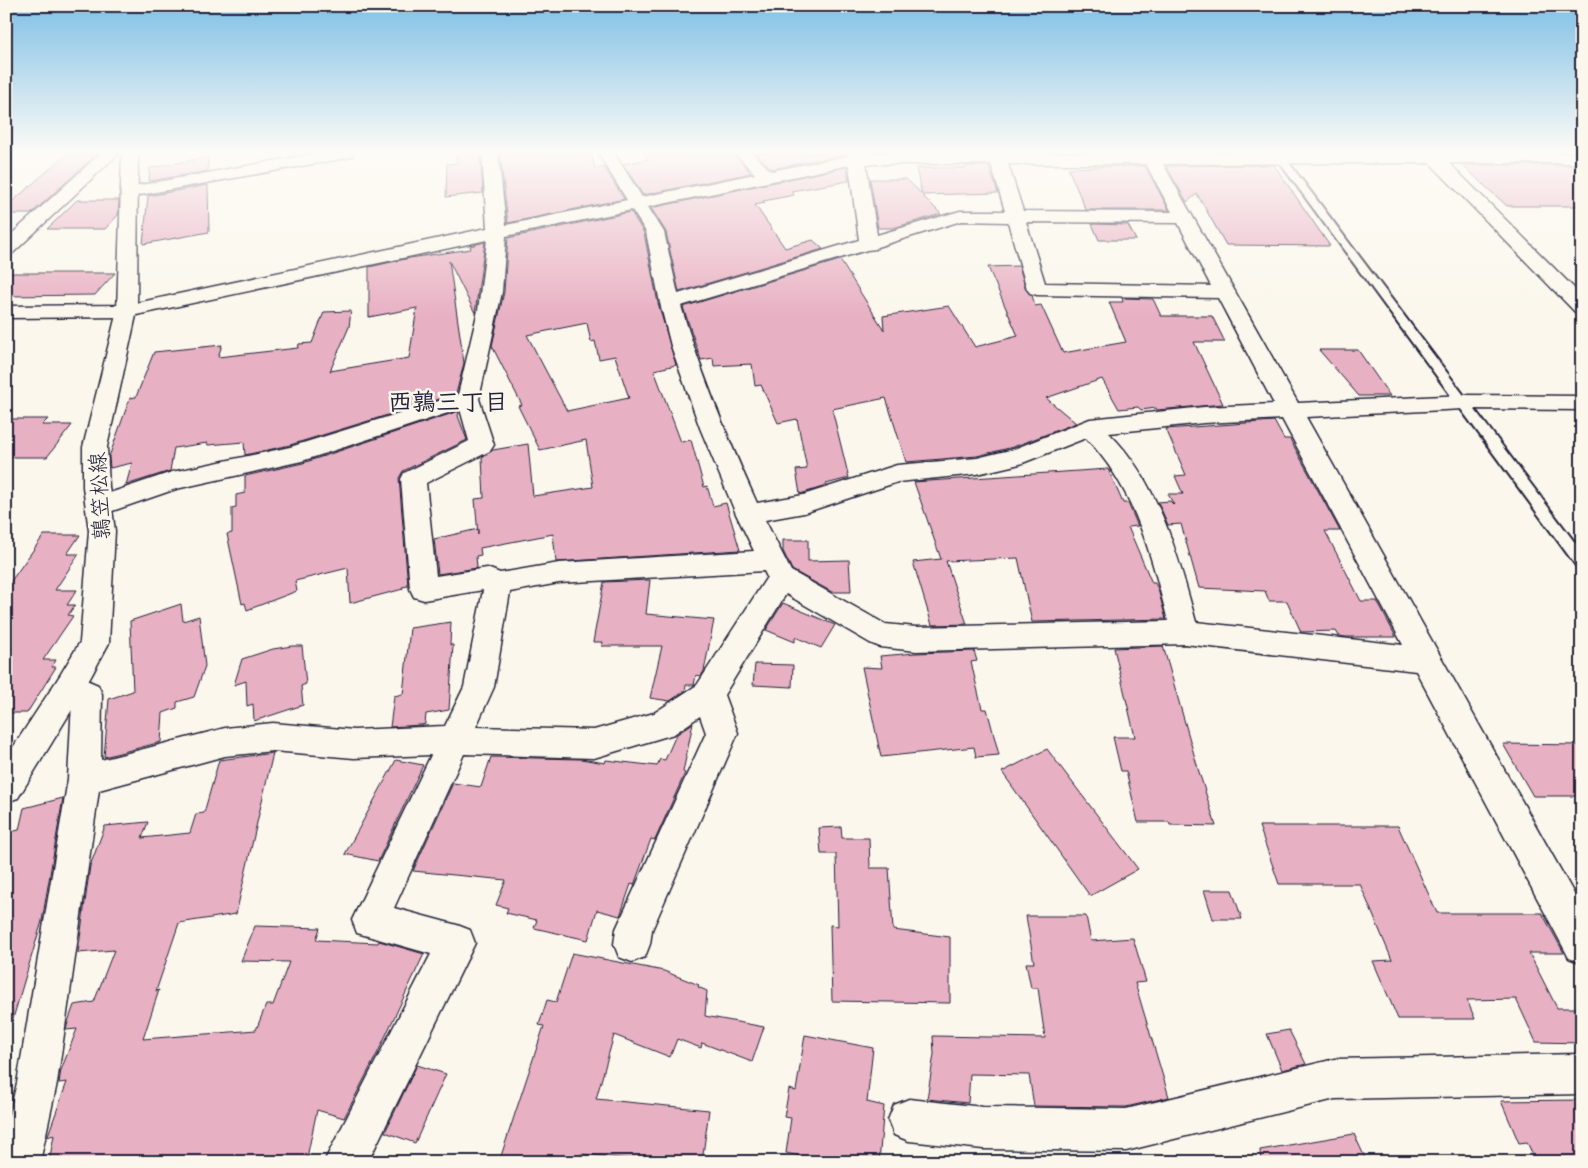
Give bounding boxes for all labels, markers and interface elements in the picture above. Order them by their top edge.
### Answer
district label: 西鶉三丁目 [388,387,508,422]
street label: 鶉笠松線 [84,451,120,541]

